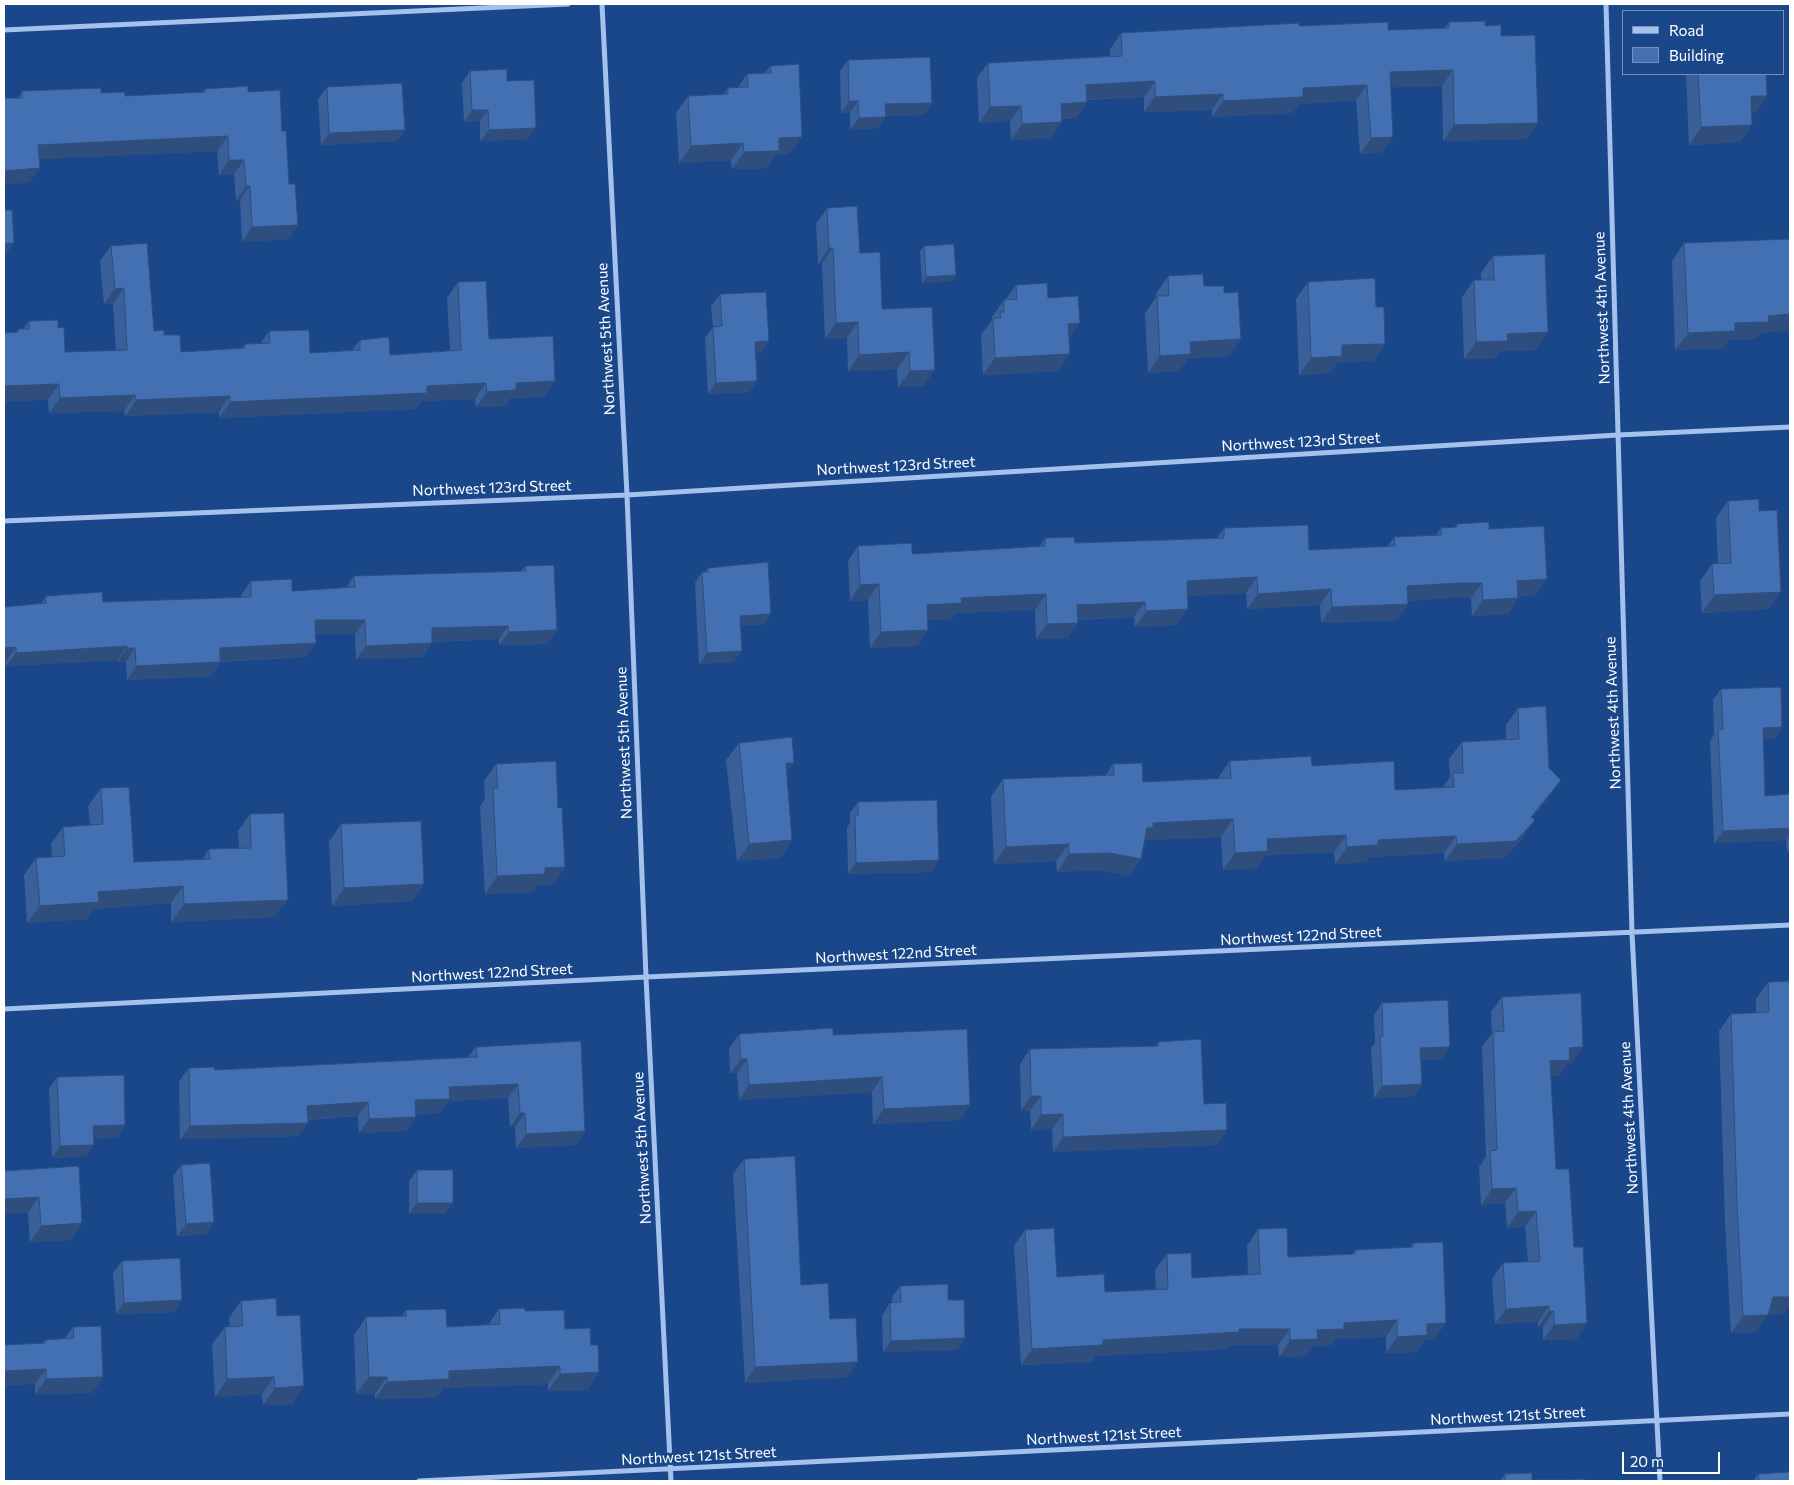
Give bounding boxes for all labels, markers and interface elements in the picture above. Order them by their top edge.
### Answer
legend [1622,10,1784,75]
text: Road [1669,21,1704,39]
text: Building [1669,46,1724,64]
street label: Northwest 4th Avenue [1590,231,1614,385]
street label: Northwest 5th Avenue [593,262,619,416]
street label: Northwest 123rd Street [1221,429,1381,455]
street label: Northwest 123rd Street [816,453,976,479]
street label: Northwest 123rd Street [412,476,572,500]
street label: Northwest 4th Avenue [1601,636,1625,790]
street label: Northwest 5th Avenue [612,666,636,820]
street label: Northwest 122nd Street [1220,923,1382,949]
street label: Northwest 122nd Street [815,941,977,967]
street label: Northwest 122nd Street [411,960,573,986]
street label: Northwest 4th Avenue [1616,1041,1642,1195]
street label: Northwest 5th Avenue [629,1071,655,1225]
street label: Northwest 121st Street [1430,1403,1586,1429]
street label: Northwest 121st Street [1026,1423,1182,1449]
scale bar [1624,1442,1722,1474]
street label: Northwest 121st Street [621,1443,777,1469]
text: 20 m [1630,1452,1664,1470]

